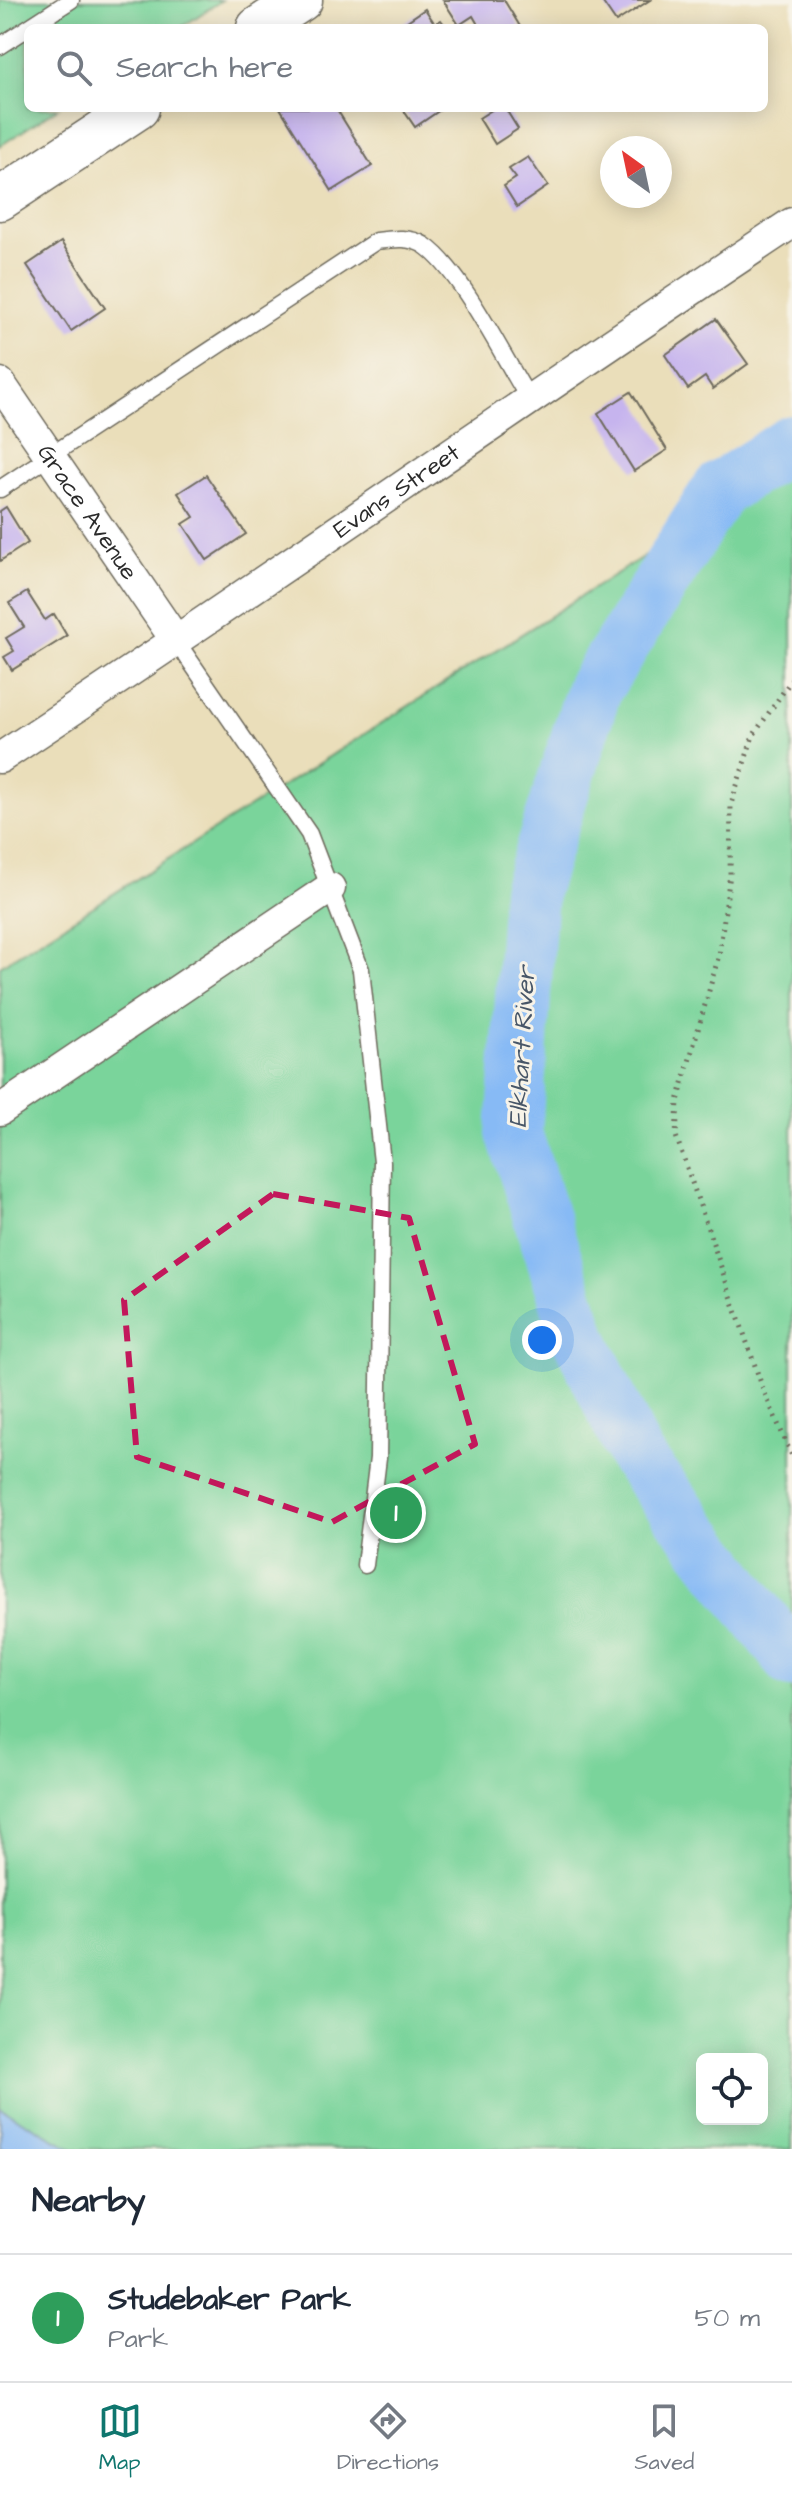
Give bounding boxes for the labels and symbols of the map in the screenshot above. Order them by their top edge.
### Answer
north arrow [600,136,672,208]
street label: Evans Street [327,436,467,547]
street label: Grace Avenue [29,438,146,587]
water label: Elkhart River [500,963,544,1128]
your location [522,1320,562,1360]
pin: 1 [370,1483,422,1543]

